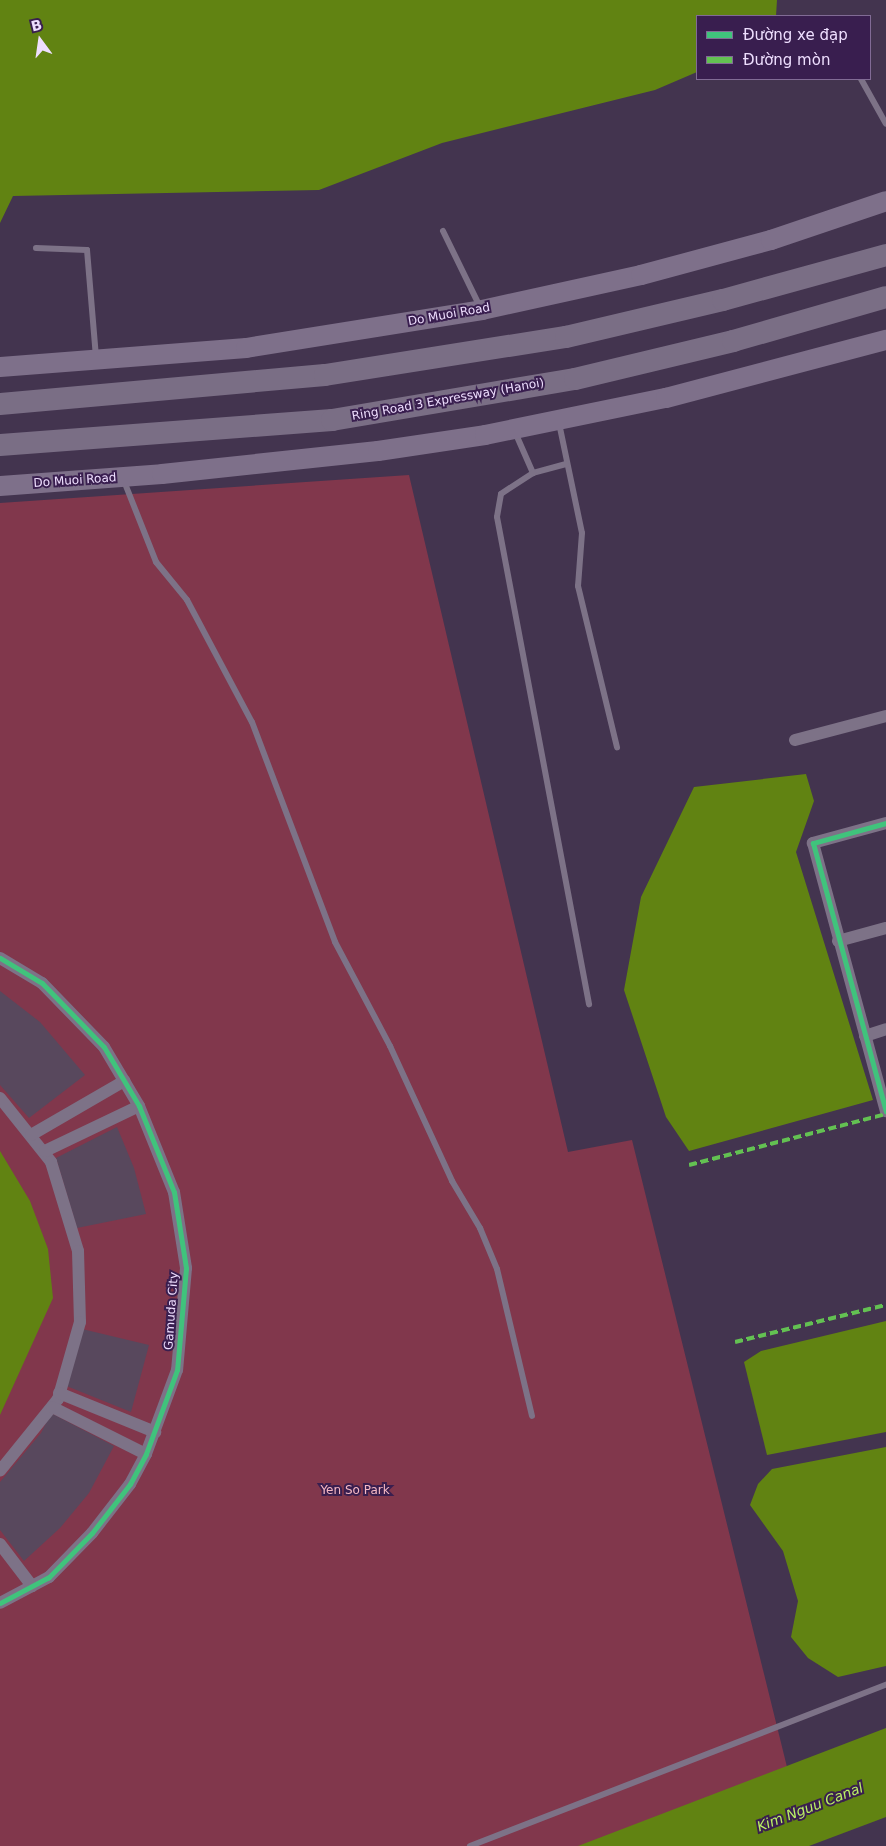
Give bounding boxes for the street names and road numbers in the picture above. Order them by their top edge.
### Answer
street label: Do Muoi Road [407,301,491,329]
street label: Ring Road 3 Expressway (Hanoi) [351,376,545,424]
street label: Do Muoi Road [33,471,117,491]
street label: Gamuda City [162,1271,182,1351]

